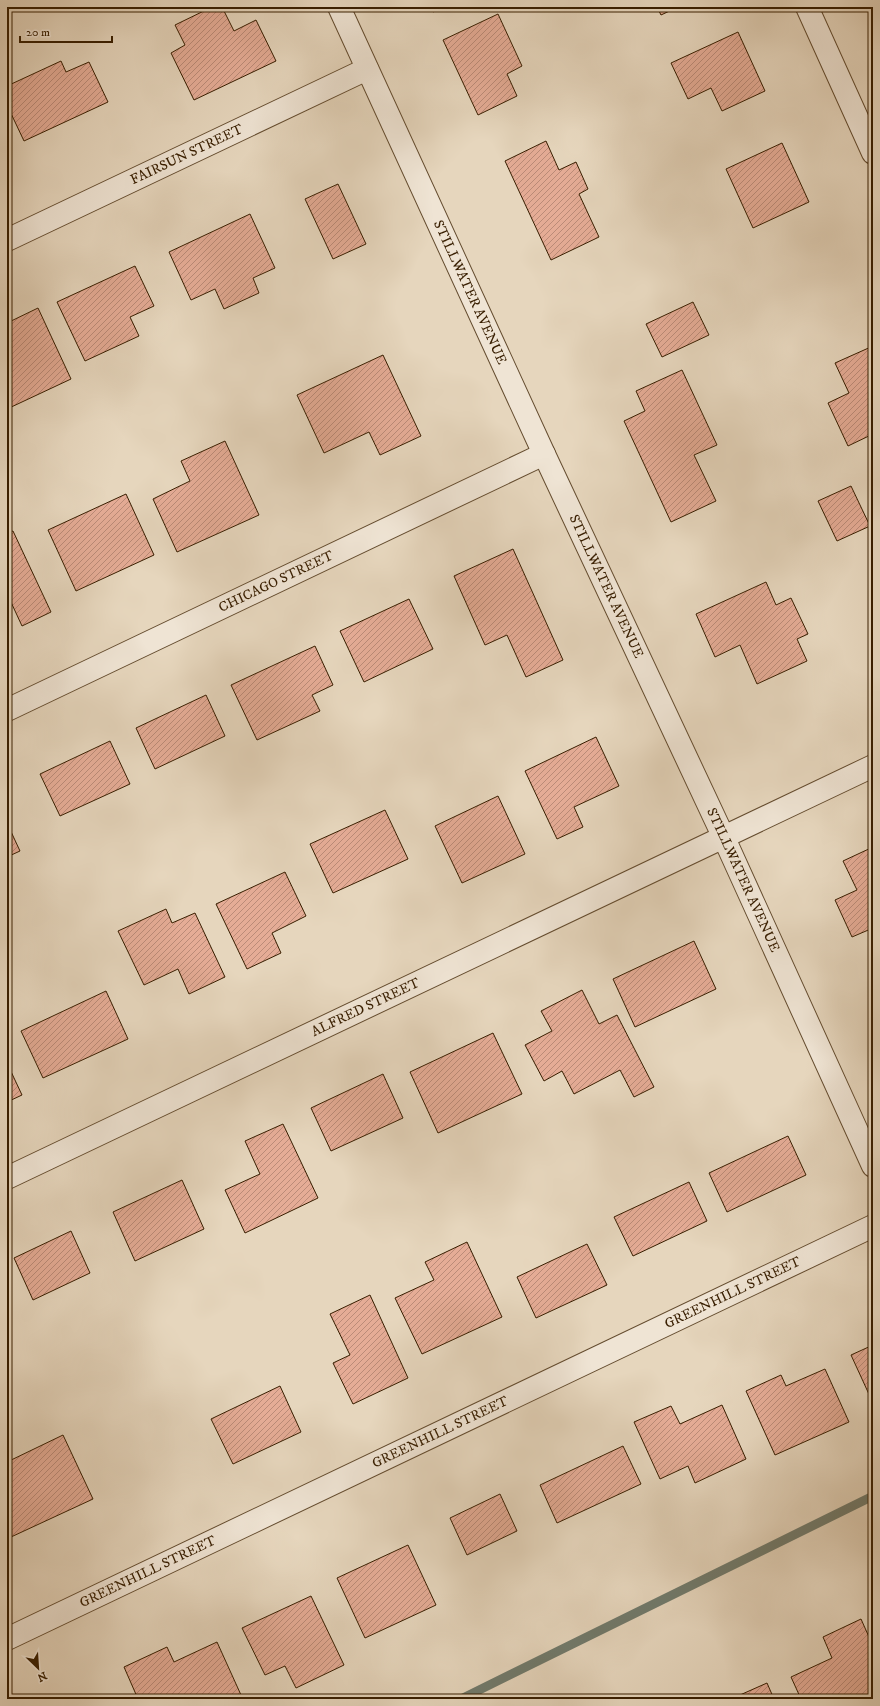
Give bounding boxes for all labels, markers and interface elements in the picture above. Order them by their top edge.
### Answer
scale bar [20,18,112,44]
text: 20 m [26,25,50,40]
street label: FAIRSUN STREET [128,120,246,189]
street label: STILLWATER AVENUE [429,217,511,367]
street label: STILLWATER AVENUE [565,512,647,661]
street label: CHICAGO STREET [216,547,337,617]
street label: STILLWATER AVENUE [702,805,784,955]
street label: ALFRED STREET [308,974,423,1041]
street label: GREENHILL STREET [662,1253,804,1333]
street label: GREENHILL STREET [369,1392,512,1473]
street label: GREENHILL STREET [77,1532,219,1612]
north arrow [18,1648,58,1688]
text: N [35,1668,49,1684]

